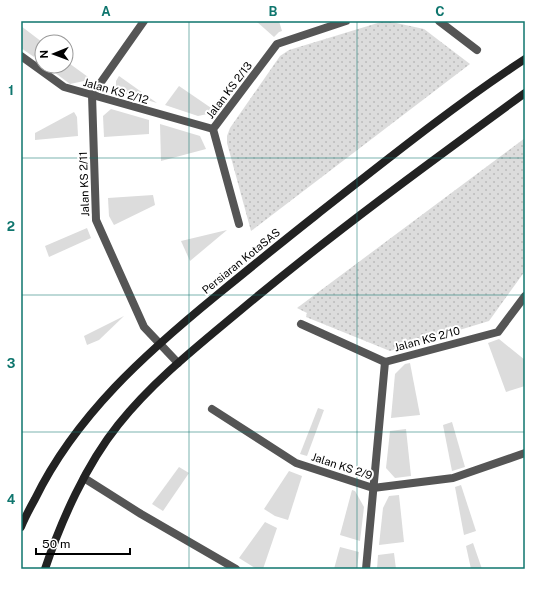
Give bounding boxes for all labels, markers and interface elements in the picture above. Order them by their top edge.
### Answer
text: A [101,4,111,19]
text: B [269,4,278,19]
text: C [435,4,445,19]
north arrow [34,34,74,74]
text: N [38,50,50,59]
street label: Jalan KS 2/13 [204,59,254,121]
street label: Jalan KS 2/12 [82,76,150,106]
text: 1 [8,83,14,98]
street label: Jalan KS 2/11 [77,151,91,217]
text: 2 [7,219,15,234]
street label: Persiaran KotaSAS [200,226,282,296]
street label: Jalan KS 2/10 [393,324,461,354]
text: 3 [7,356,16,371]
street label: Jalan KS 2/9 [310,451,374,482]
text: 4 [7,492,16,507]
scale bar [36,530,130,556]
text: 50 m [42,537,70,551]

